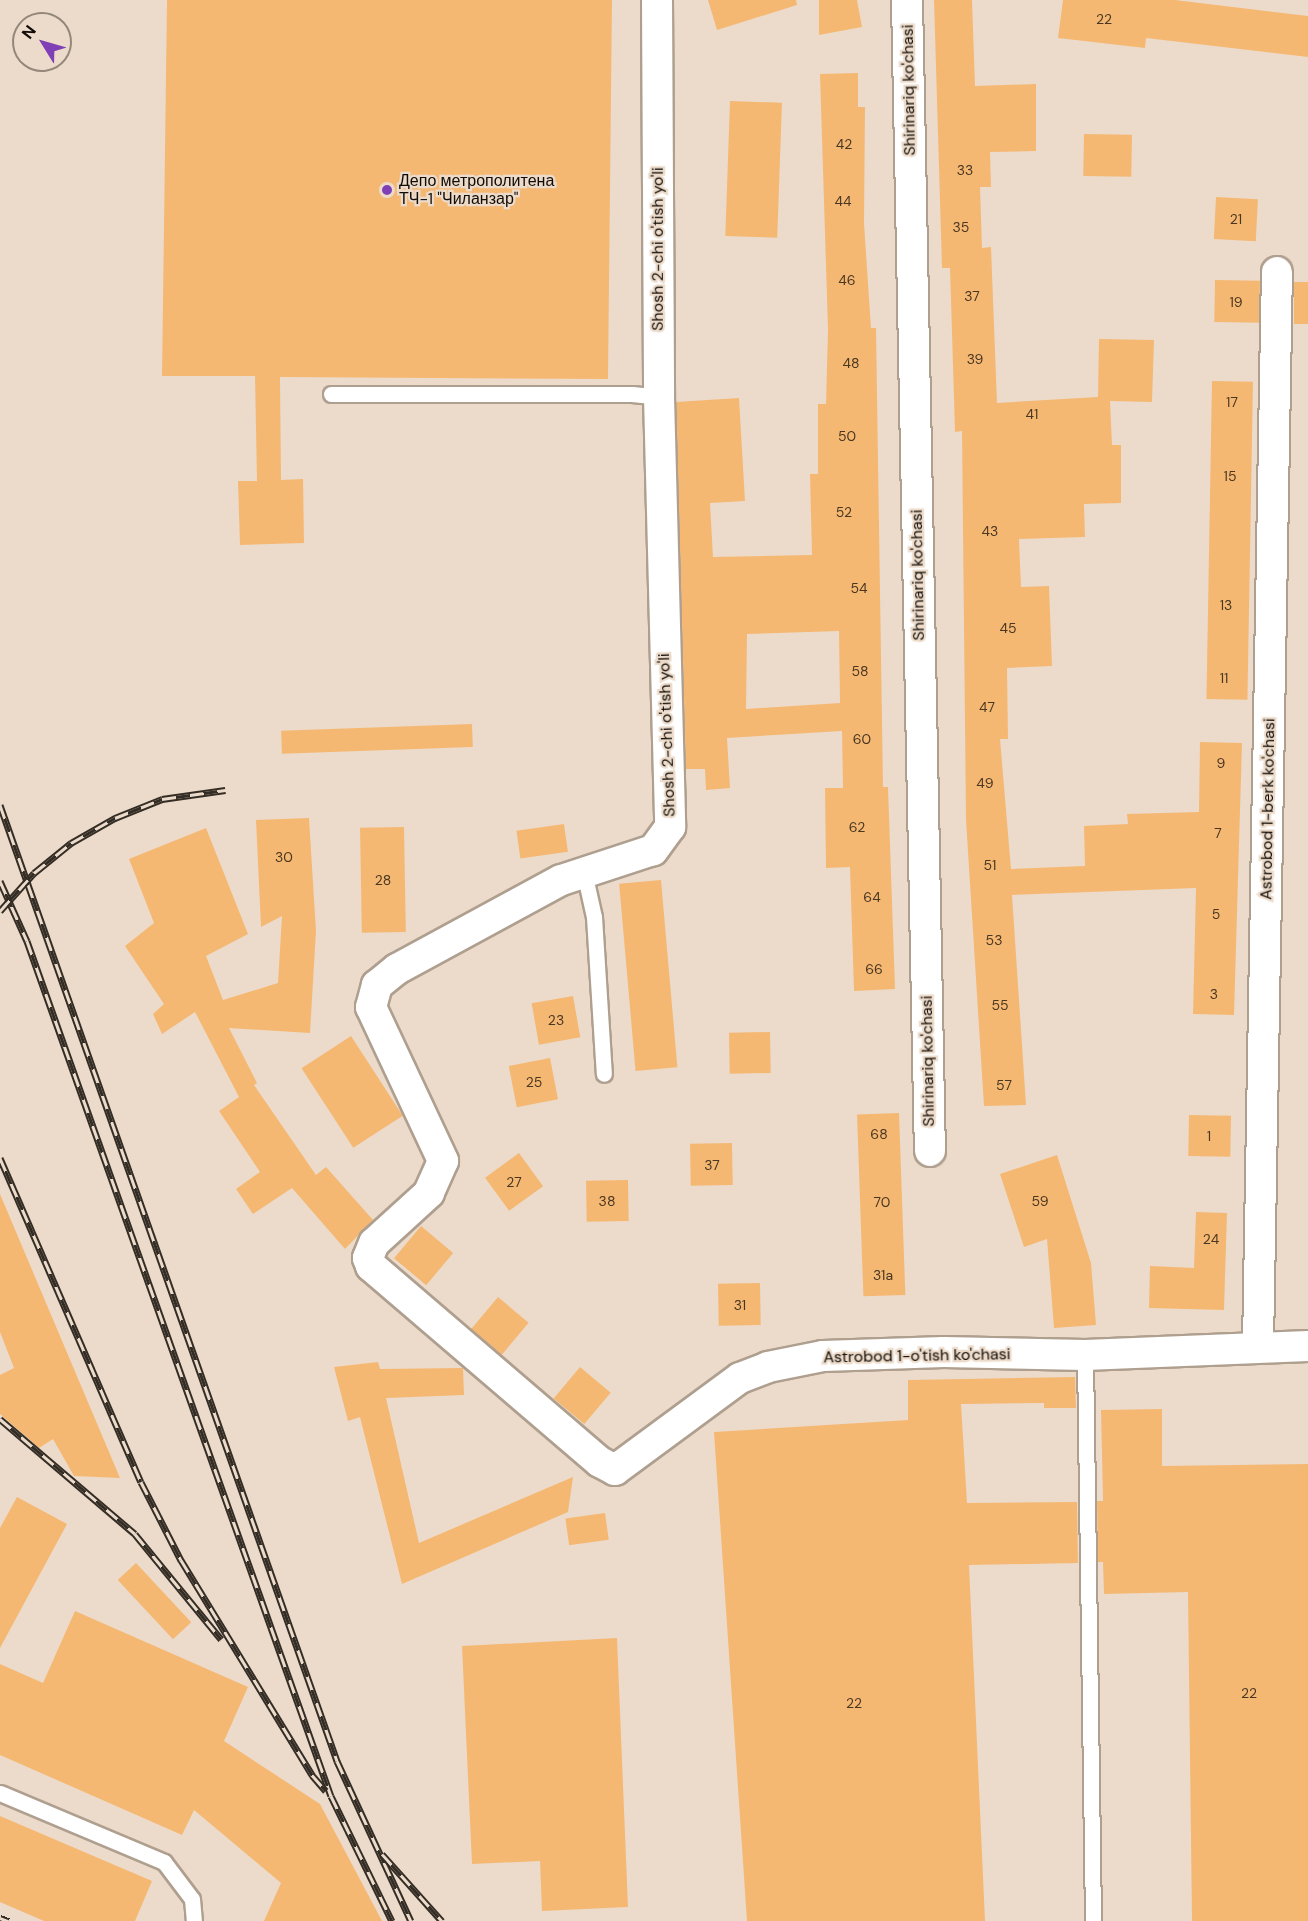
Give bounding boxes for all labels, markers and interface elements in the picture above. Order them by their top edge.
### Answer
house number: 22 [1096,11,1112,27]
north arrow [12,12,72,72]
text: N [17,21,41,43]
street label: Shirinariq ko'chasi [898,24,920,156]
house number: 42 [836,136,852,152]
house number: 33 [957,162,973,178]
street label: Shosh 2-chi o'tish yo'li [648,167,668,331]
place label: Депо метрополитена ТЧ-1 "Чиланзар" [399,171,554,209]
marker: Депо метрополитена ТЧ-1 "Чиланзар" [380,183,394,197]
house number: 44 [835,193,851,209]
house number: 21 [1230,211,1242,227]
house number: 35 [953,219,969,235]
house number: 46 [838,272,856,288]
house number: 37 [964,288,980,304]
house number: 19 [1229,294,1243,310]
house number: 39 [967,351,983,367]
house number: 48 [842,355,860,371]
house number: 17 [1226,394,1238,410]
house number: 41 [1026,406,1038,422]
house number: 50 [838,428,856,444]
house number: 15 [1224,468,1236,484]
house number: 52 [836,504,852,520]
street label: Shirinariq ko'chasi [907,509,929,641]
house number: 43 [982,523,998,539]
house number: 54 [850,580,868,596]
house number: 13 [1220,597,1232,613]
house number: 45 [999,620,1017,636]
street label: Shosh 2-chi o'tish yo'li [655,653,679,817]
house number: 58 [851,663,869,679]
house number: 11 [1220,670,1228,686]
house number: 47 [979,699,995,715]
street label: Astrobod 1-berk ko'chasi [1257,718,1279,900]
house number: 60 [853,731,871,747]
house number: 9 [1217,755,1225,771]
house number: 49 [976,775,994,791]
house number: 62 [849,819,865,835]
house number: 7 [1214,825,1222,841]
house number: 30 [275,849,293,865]
house number: 51 [984,857,996,873]
house number: 28 [375,872,391,888]
house number: 64 [863,889,881,905]
house number: 5 [1212,906,1220,922]
house number: 53 [986,932,1002,948]
house number: 66 [865,961,883,977]
house number: 3 [1210,986,1218,1002]
street label: Shirinariq ko'chasi [917,995,939,1127]
house number: 55 [991,997,1009,1013]
house number: 23 [548,1012,564,1028]
house number: 25 [526,1074,542,1090]
house number: 57 [996,1077,1012,1093]
house number: 68 [870,1126,888,1142]
house number: 1 [1207,1128,1211,1144]
house number: 37 [704,1157,720,1173]
house number: 27 [506,1174,522,1190]
house number: 38 [599,1193,615,1209]
house number: 59 [1032,1193,1048,1209]
house number: 70 [874,1194,890,1210]
house number: 24 [1203,1231,1219,1247]
house number: 31a [873,1267,893,1283]
house number: 31 [734,1297,746,1313]
street label: Astrobod 1-o'tish ko'chasi [823,1345,1011,1367]
house number: 22 [1241,1685,1257,1701]
house number: 22 [846,1695,862,1711]

